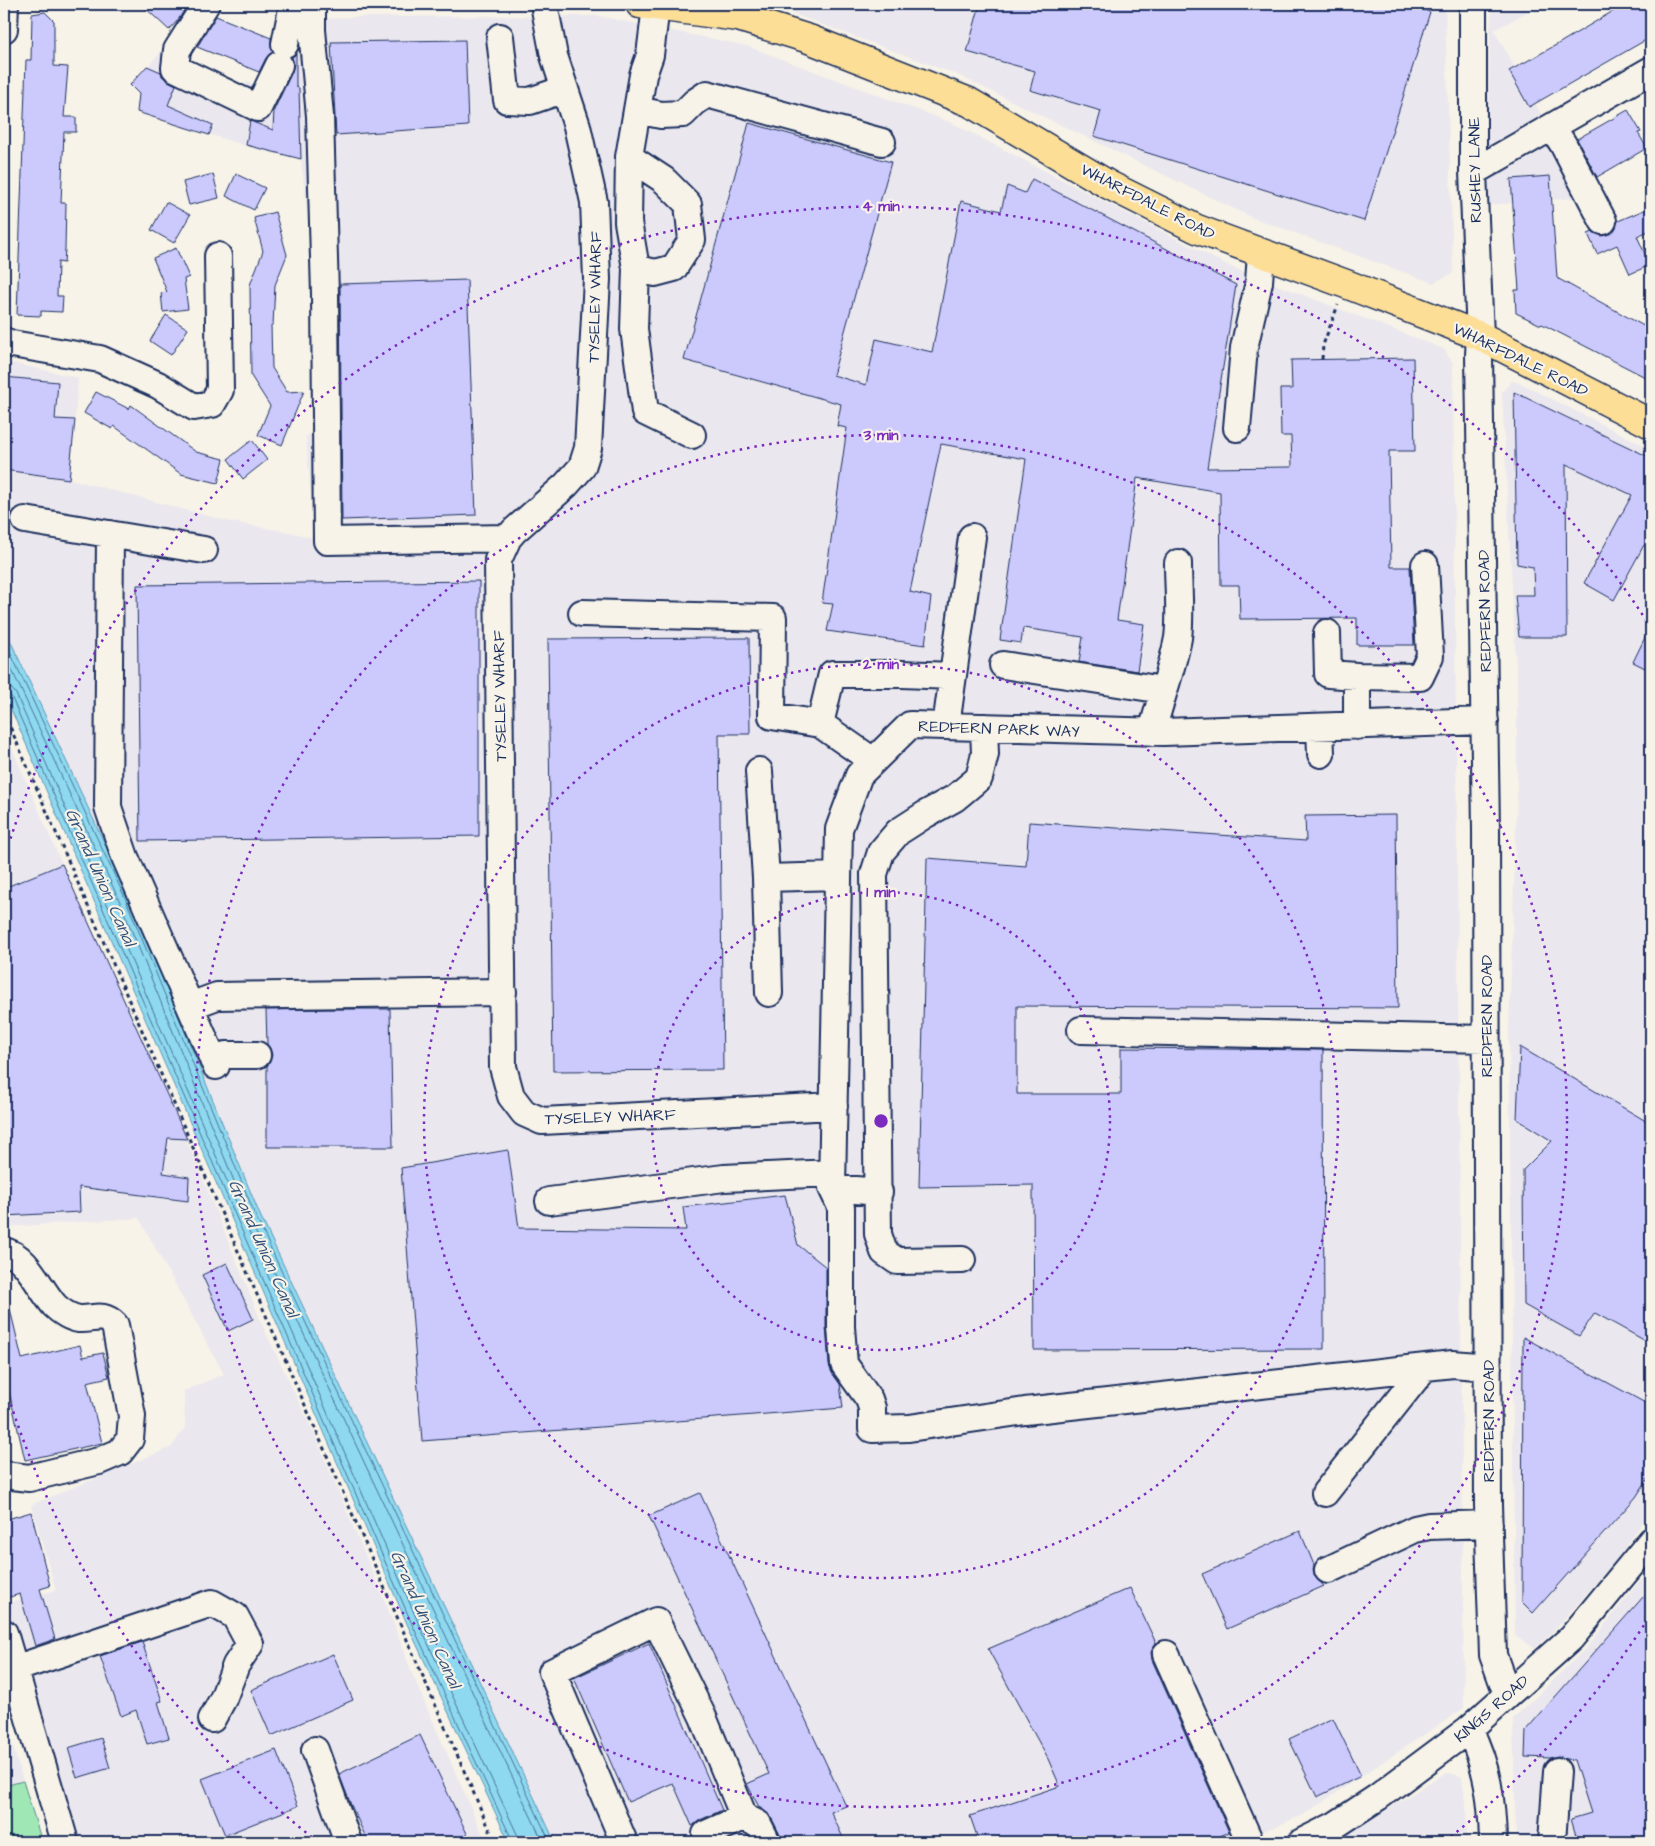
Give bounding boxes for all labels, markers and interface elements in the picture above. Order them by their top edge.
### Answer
street label: RUSHEY LANE [1463,116,1487,223]
street label: WHARFDALE ROAD [1077,159,1218,245]
text: 4 min [862,196,900,217]
street label: TYSELEY WHARF [583,231,607,363]
street label: WHARFDALE ROAD [1449,318,1592,402]
text: 3 min [862,425,899,446]
street label: REDFERN ROAD [1473,550,1497,672]
street label: TYSELEY WHARF [488,630,512,762]
text: 2 min [862,654,900,675]
street label: REDFERN PARK WAY [918,715,1080,743]
water label: Grand Union Canal [59,804,143,952]
text: 1 min [866,882,896,903]
street label: REDFERN ROAD [1476,955,1498,1077]
street label: TYSELEY WHARF [544,1104,676,1130]
centre of rings [872,1112,890,1130]
water label: Grand Union Canal [222,1175,306,1323]
street label: REDFERN ROAD [1478,1360,1500,1482]
water label: Grand Union Canal [384,1546,468,1694]
street label: KINGS ROAD [1449,1670,1534,1747]

